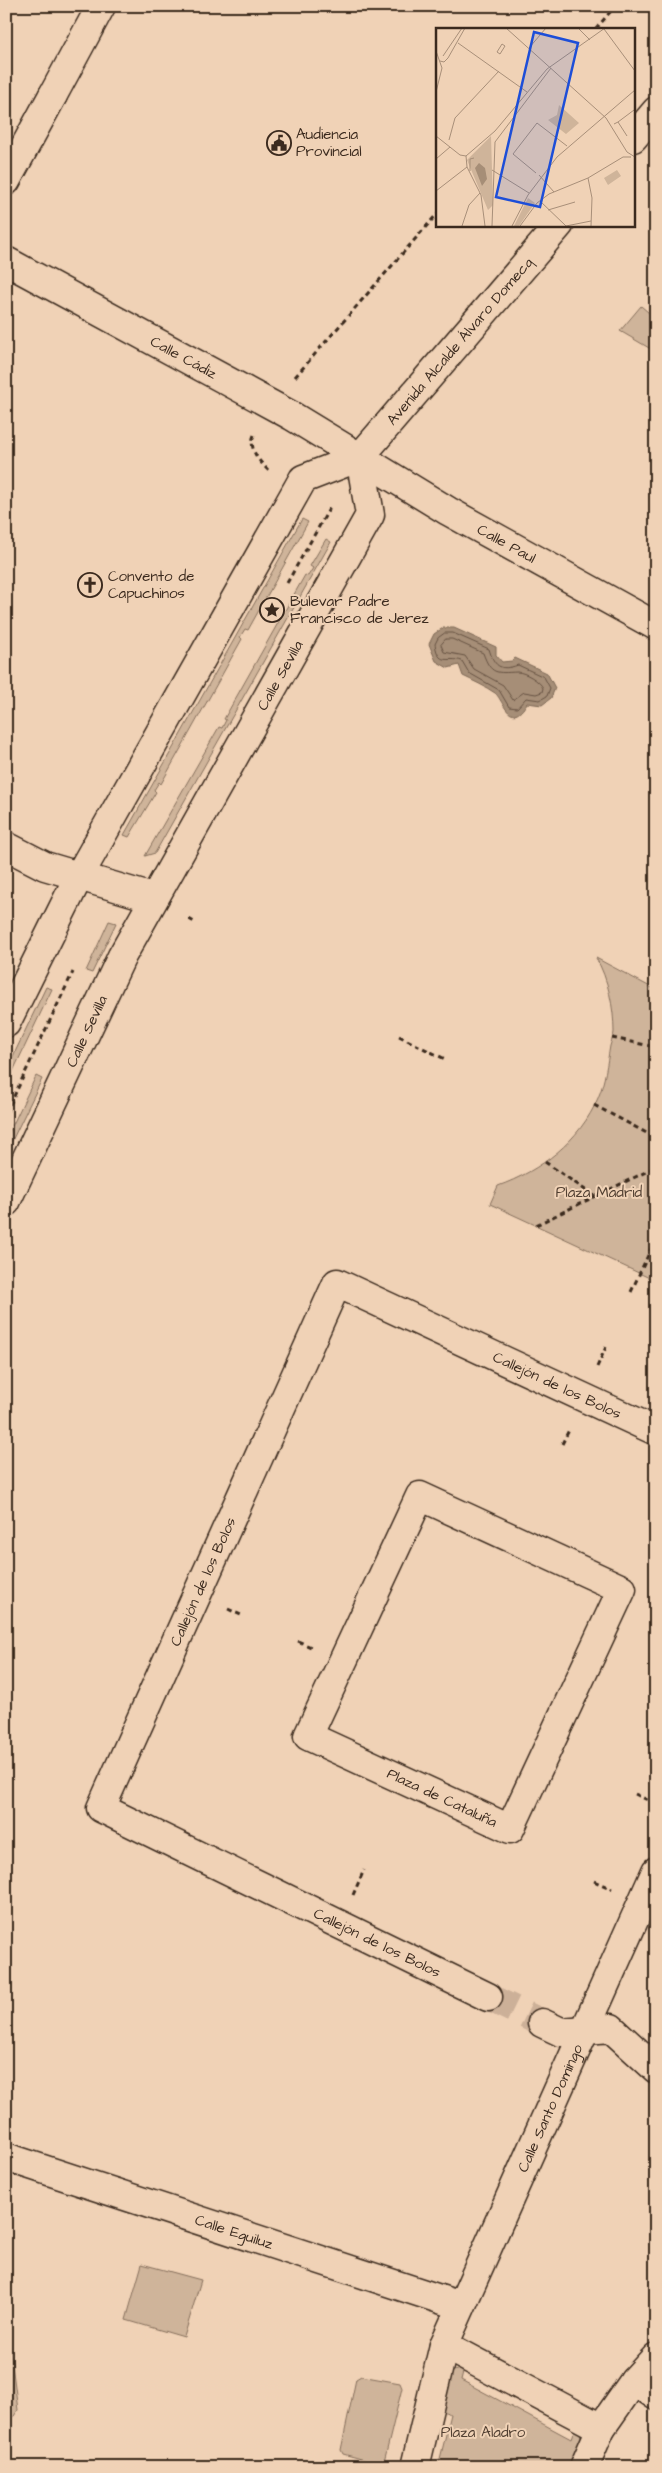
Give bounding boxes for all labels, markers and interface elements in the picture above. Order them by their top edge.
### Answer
inset map [436,28,634,226]
place label: Audiencia Provincial [296,124,362,162]
public building icon: Audiencia Provincial [266,130,292,156]
street label: Avenida Alcalde Álvaro Domecq [382,252,538,429]
street label: Calle Cádiz [147,331,221,384]
street label: Calle Paul [473,519,540,568]
place label: Convento de Capuchinos [108,566,194,604]
church icon: Convento de Capuchinos [77,572,103,598]
place label: Bulevar Padre Francisco de Jerez [290,591,429,629]
place icon: Bulevar Padre Francisco de Jerez [259,597,285,623]
street label: Calle Sevilla [252,636,308,714]
street label: Calle Sevilla [61,991,113,1070]
park label: Plaza Madrid [556,1182,643,1203]
street label: Callejón de los Bolos [490,1346,625,1424]
street label: Callejón de los Bolos [165,1513,241,1649]
street label: Plaza de Cataluña [383,1763,501,1833]
street label: Callejón de los Bolos [310,1903,445,1983]
street label: Calle Santo Domingo [512,2040,588,2175]
street label: Calle Eguiluz [192,2209,276,2254]
park label: Plaza Aladro [441,2422,526,2443]

